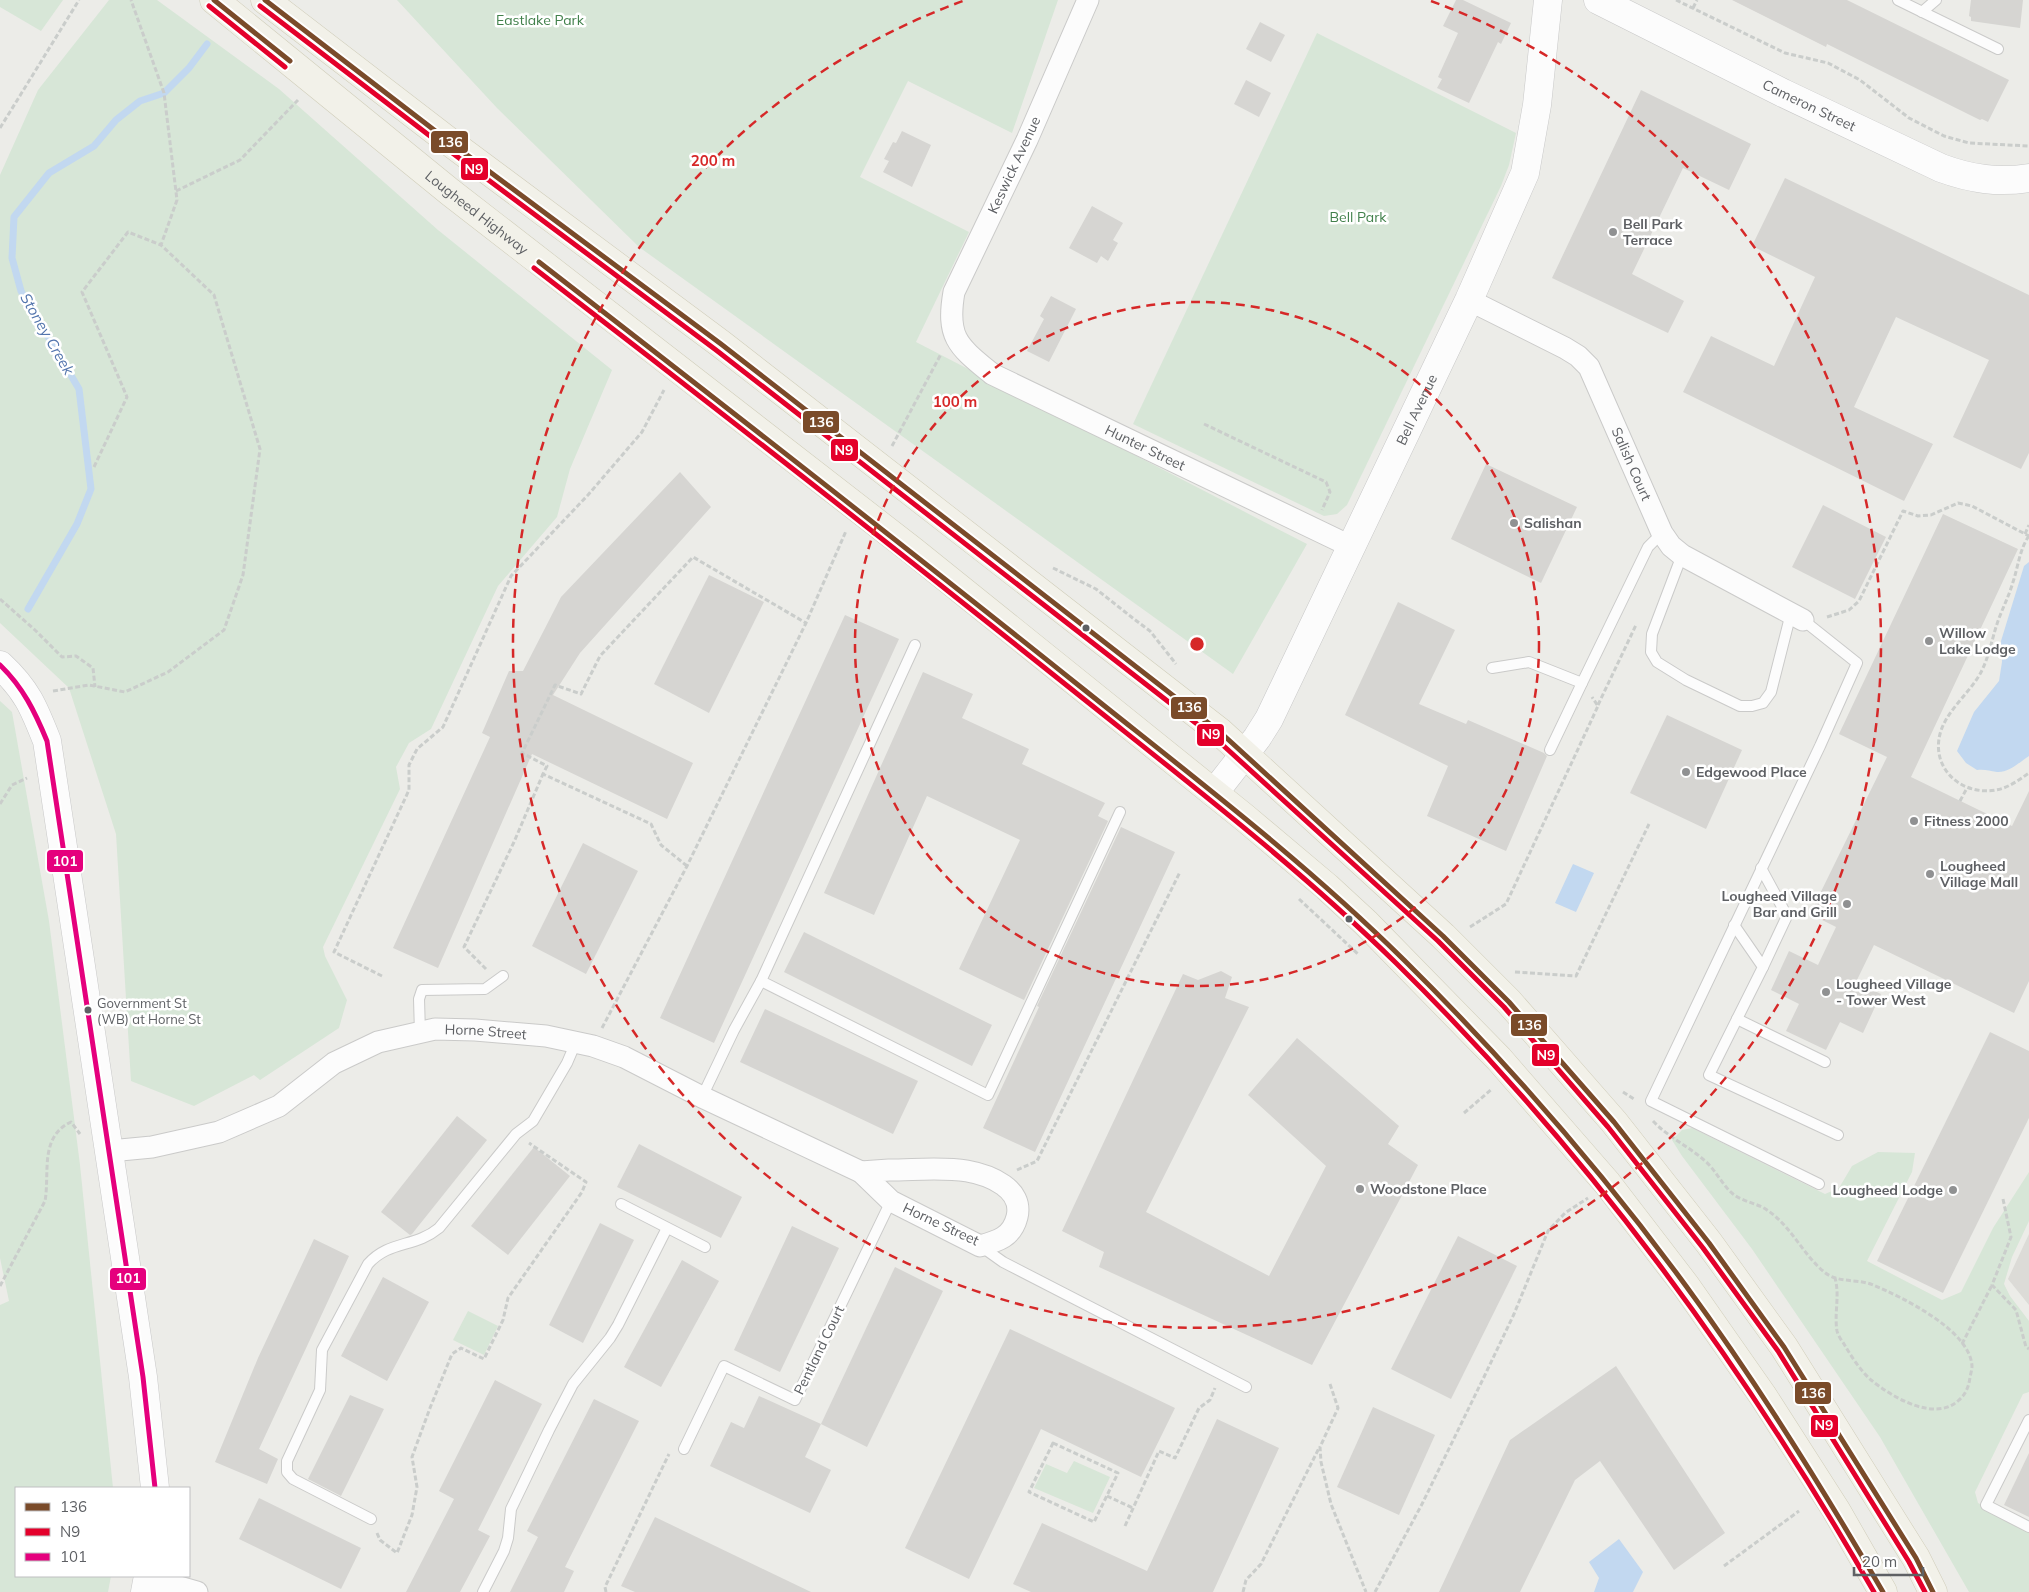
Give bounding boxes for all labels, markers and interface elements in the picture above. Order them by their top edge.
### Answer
park label: Eastlake Park [496,11,585,29]
street label: Cameron Street [1760,75,1859,135]
street label: Keswick Avenue [984,114,1044,216]
line badge: 136 [430,130,469,154]
text: 136 [437,133,463,151]
text: 200 m [691,151,735,170]
line badge: N9 [460,157,489,181]
text: N9 [465,160,483,178]
street label: Lougheed Highway [422,167,532,259]
park label: Bell Park [1330,208,1387,226]
place label: Bell Park Terrace [1623,215,1683,249]
marker: Bell Park Terrace [1607,226,1619,238]
water label: Stoney Creek [16,289,79,379]
street label: Bell Avenue [1392,371,1441,448]
text: 100 m [933,392,977,411]
line badge: 136 [802,410,840,434]
text: 136 [808,413,834,431]
street label: Hunter Street [1102,421,1188,475]
street label: Salish Court [1608,424,1656,503]
line badge: N9 [830,438,859,462]
text: N9 [835,441,853,459]
place label: Salishan [1524,514,1582,532]
marker: Salishan [1508,517,1520,529]
unlabelled marker [1081,623,1091,633]
place label: Willow Lake Lodge [1939,624,2016,658]
centre of rings [1188,635,1206,653]
marker: Willow Lake Lodge [1923,635,1935,647]
line badge: 136 [1170,696,1208,720]
text: 136 [1176,698,1202,716]
line badge: N9 [1196,723,1225,747]
text: N9 [1202,725,1220,743]
place label: Edgewood Place [1696,763,1807,781]
marker: Edgewood Place [1680,766,1692,778]
place label: Fitness 2000 [1924,812,2009,830]
marker: Fitness 2000 [1908,815,1920,827]
line badge: 101 [46,849,84,873]
text: 101 [52,852,78,870]
place label: Lougheed Village Mall [1939,857,2018,891]
marker: Lougheed Village Mall [1924,868,1936,880]
place label: Lougheed Village Bar and Grill [1721,887,1837,921]
marker: Lougheed Village Bar and Grill [1841,898,1853,910]
unlabelled marker [1344,914,1354,924]
place label: Lougheed Village - Tower West [1836,975,1952,1009]
marker: Lougheed Village - Tower West [1820,986,1832,998]
place label: Government St (WB) at Horne St [97,995,201,1027]
marker: Government St (WB) at Horne St [83,1005,93,1015]
line badge: 136 [1510,1013,1548,1037]
text: 136 [1516,1016,1542,1034]
street label: Horne Street [444,1020,527,1043]
line badge: N9 [1531,1043,1560,1067]
text: N9 [1537,1046,1555,1064]
place label: Woodstone Place [1370,1180,1487,1198]
place label: Lougheed Lodge [1832,1181,1943,1199]
marker: Woodstone Place [1354,1183,1366,1195]
marker: Lougheed Lodge [1947,1184,1959,1196]
street label: Horne Street [900,1199,982,1250]
line badge: 101 [109,1267,147,1291]
text: 101 [115,1269,141,1287]
street label: Pentland Court [790,1302,848,1398]
line badge: 136 [1794,1381,1832,1405]
text: 136 [1800,1384,1826,1402]
line badge: N9 [1810,1414,1839,1438]
text: N9 [1815,1416,1833,1434]
legend [15,1487,190,1577]
text: 136 [60,1497,87,1516]
text: N9 [60,1522,80,1541]
scale bar [1854,1544,1923,1576]
text: 101 [60,1547,87,1566]
text: 20 m [1862,1552,1897,1571]

